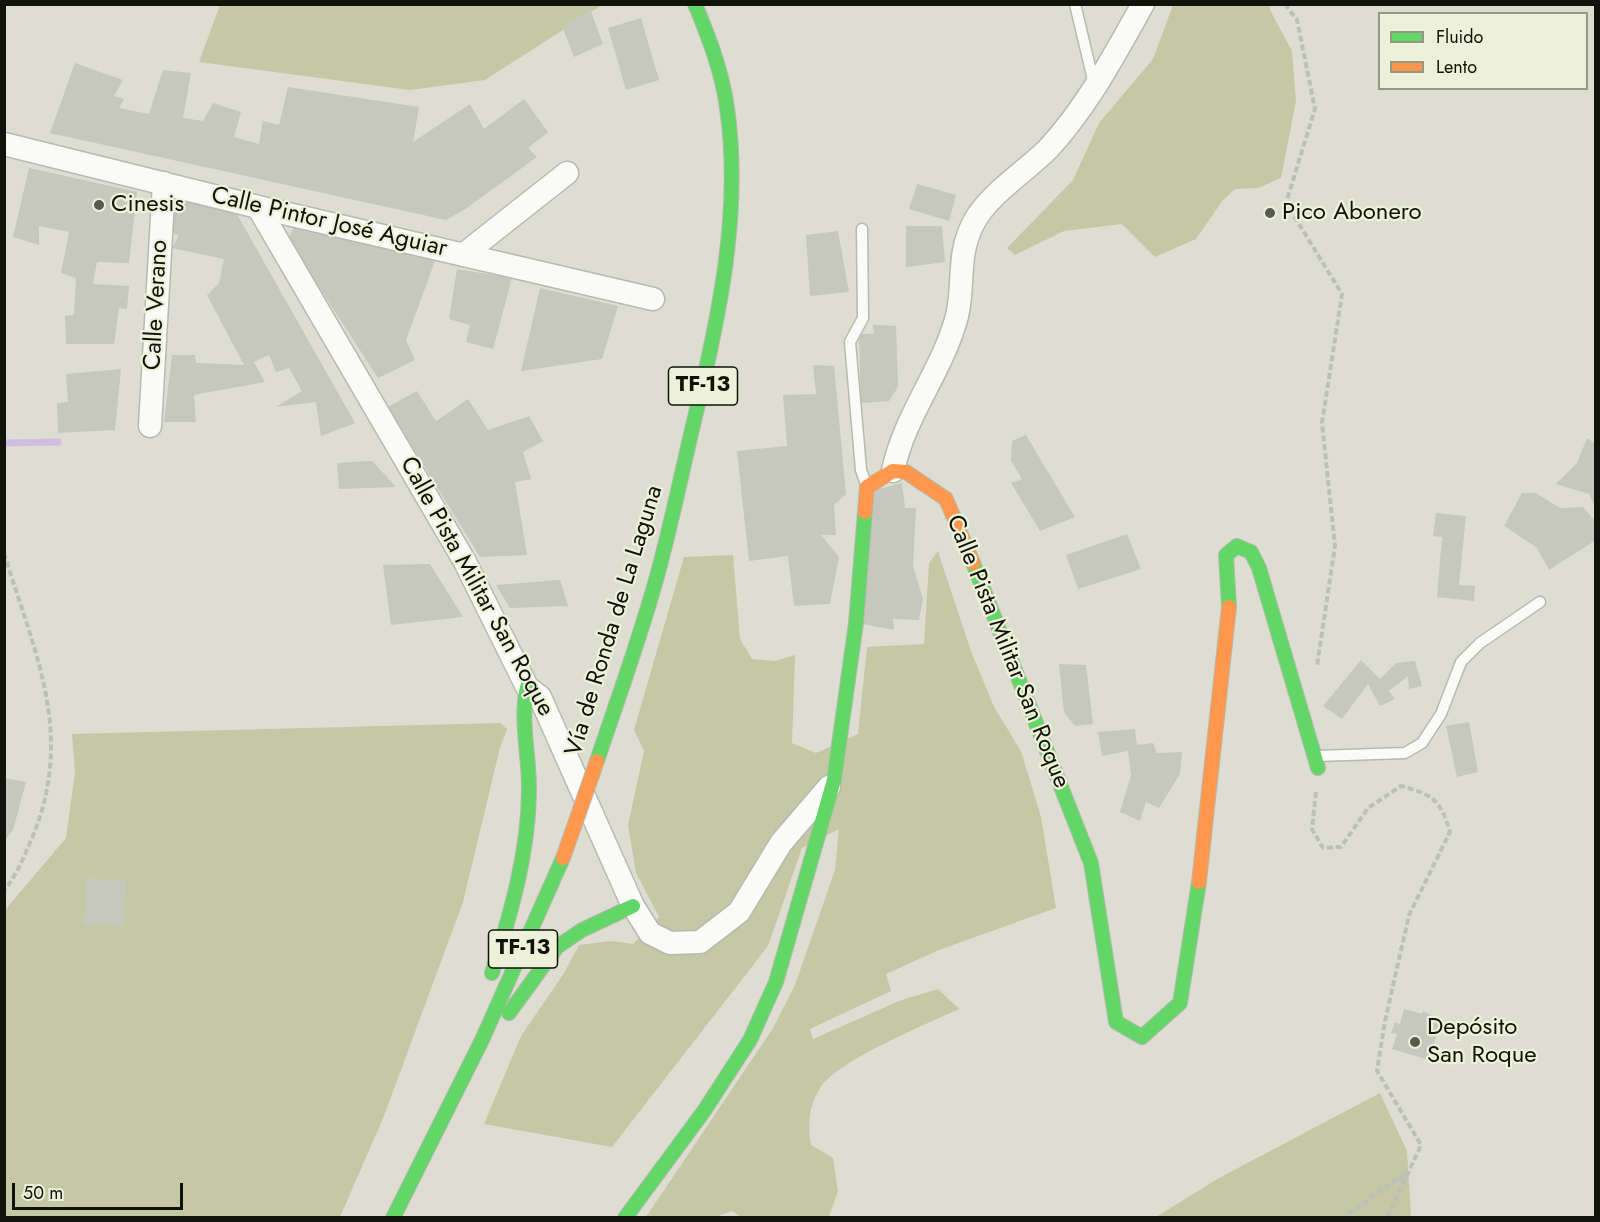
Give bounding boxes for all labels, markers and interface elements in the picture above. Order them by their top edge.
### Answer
legend [1378,12,1588,90]
text: Fluido [1436,24,1483,50]
text: Lento [1436,54,1477,80]
street label: Calle Pintor José Aguiar [208,182,450,264]
place label: Cinesis [111,191,184,219]
marker: Cinesis [92,198,106,212]
place label: Pico Abonero [1282,199,1422,227]
marker: Pico Abonero [1263,206,1277,220]
street label: Calle Verano [139,239,175,371]
road number: TF-13 [668,367,738,405]
street label: Calle Pista Militar San Roque [393,452,559,722]
street label: Vía de Ronda de La Laguna [560,482,670,760]
street label: Calle Pista Militar San Roque [939,511,1075,793]
road number: TF-13 [488,930,558,968]
place label: Depósito San Roque [1427,1014,1537,1070]
marker: Depósito San Roque [1408,1035,1422,1049]
scale bar [15,1171,186,1209]
text: 50 m [23,1180,63,1206]

